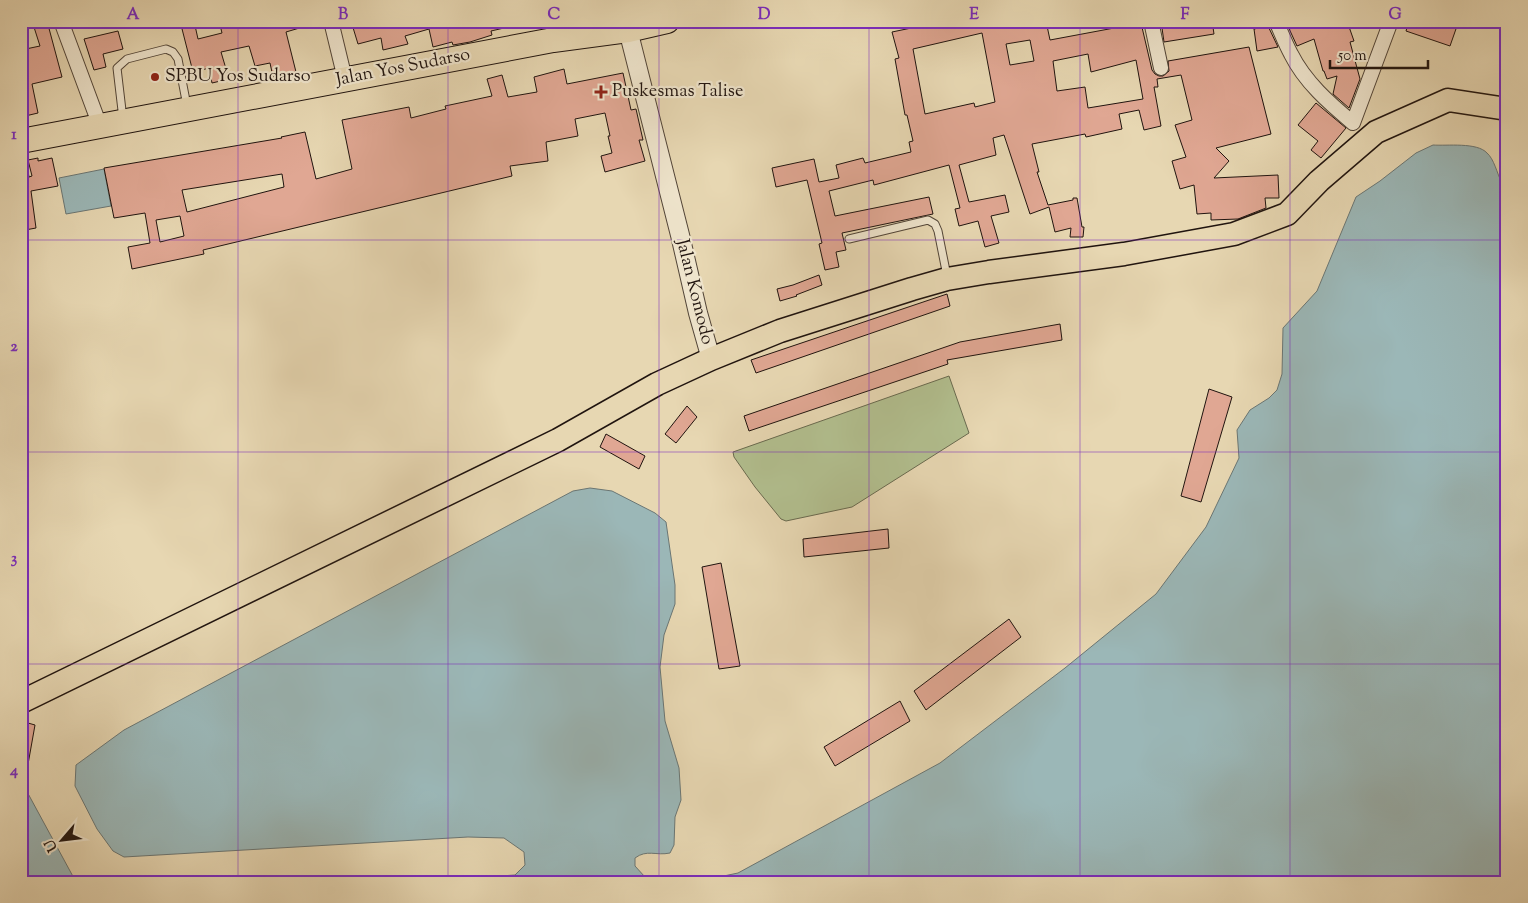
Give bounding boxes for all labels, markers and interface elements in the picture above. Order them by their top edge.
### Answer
text: A [127,4,140,27]
text: B [338,4,348,27]
text: C [548,4,561,27]
text: D [758,4,771,27]
text: E [969,4,979,27]
text: F [1181,4,1190,27]
text: G [1388,4,1402,27]
scale bar [1330,38,1428,70]
street label: Jalan Yos Sudarso [333,42,472,94]
text: 50 m [1337,46,1367,67]
place label: SPBU Yos Sudarso [165,64,311,90]
marker: SPBU Yos Sudarso [149,71,161,83]
place label: Puskesmas Talise [612,79,743,105]
marker: Puskesmas Talise [594,85,608,99]
text: 1 [11,124,17,147]
street label: Jalan Komodo [668,236,720,348]
text: 2 [10,336,18,359]
text: 3 [11,548,18,571]
text: 4 [9,760,18,783]
north arrow [38,816,88,866]
text: U [41,835,64,855]

